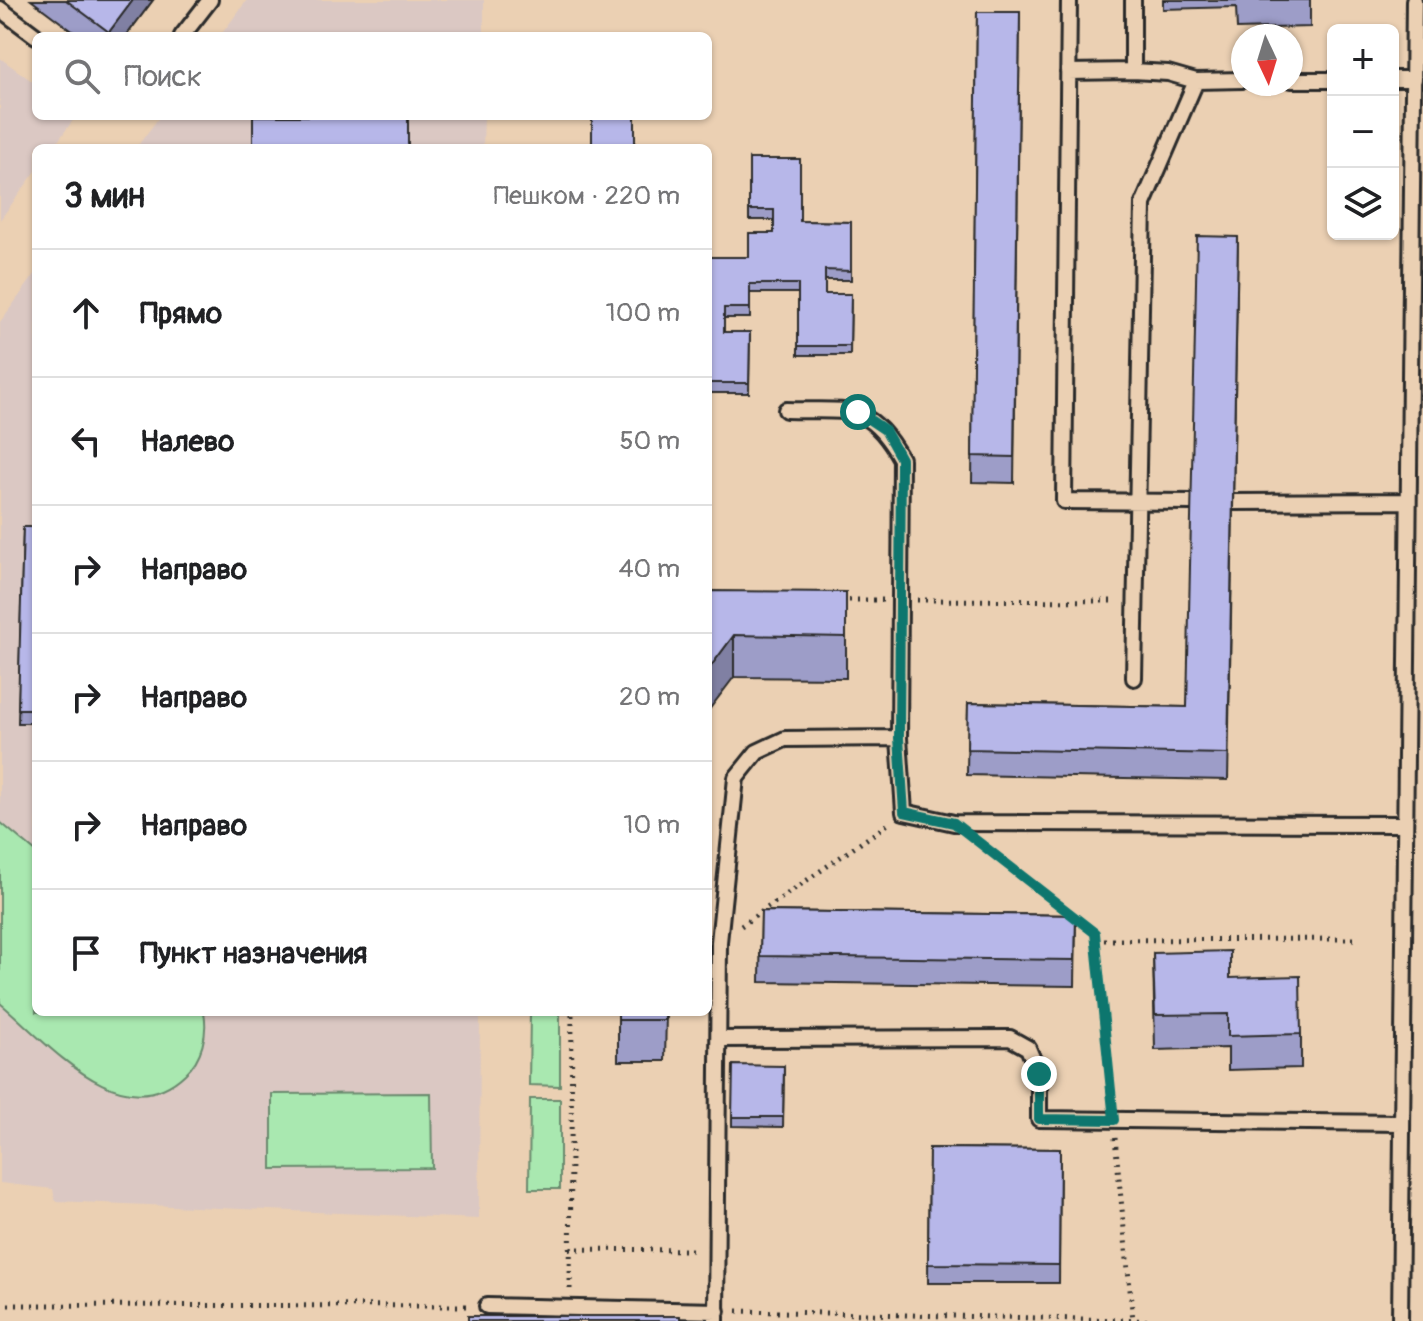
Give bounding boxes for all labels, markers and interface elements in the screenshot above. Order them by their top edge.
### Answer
north arrow [1231,24,1303,96]
map controls [1327,24,1399,240]
button: + [1327,24,1399,96]
search box [32,32,712,120]
icon: search [60,54,104,98]
text: Поиск [124,58,202,95]
button: − [1327,96,1399,168]
button: layers [1327,168,1399,240]
text: 3 мин [64,175,145,218]
text: Пешком · 220 m [493,180,680,212]
icon: ahead [64,291,108,335]
text: Прямо [140,295,222,332]
text: 100 m [606,297,680,329]
route start [840,394,876,430]
icon: left [64,419,108,463]
text: Налево [140,423,234,460]
text: 50 m [619,425,680,457]
icon: right [64,547,108,591]
text: Направо [140,551,247,588]
text: 40 m [618,553,680,585]
icon: right [64,675,108,719]
text: Направо [140,679,247,716]
text: 20 m [619,681,680,713]
icon: right [64,803,108,847]
text: Направо [140,807,247,844]
text: 10 m [623,809,680,841]
icon: arrive [64,931,108,975]
text: Пункт назначения [140,935,367,972]
route end [1021,1056,1057,1092]

